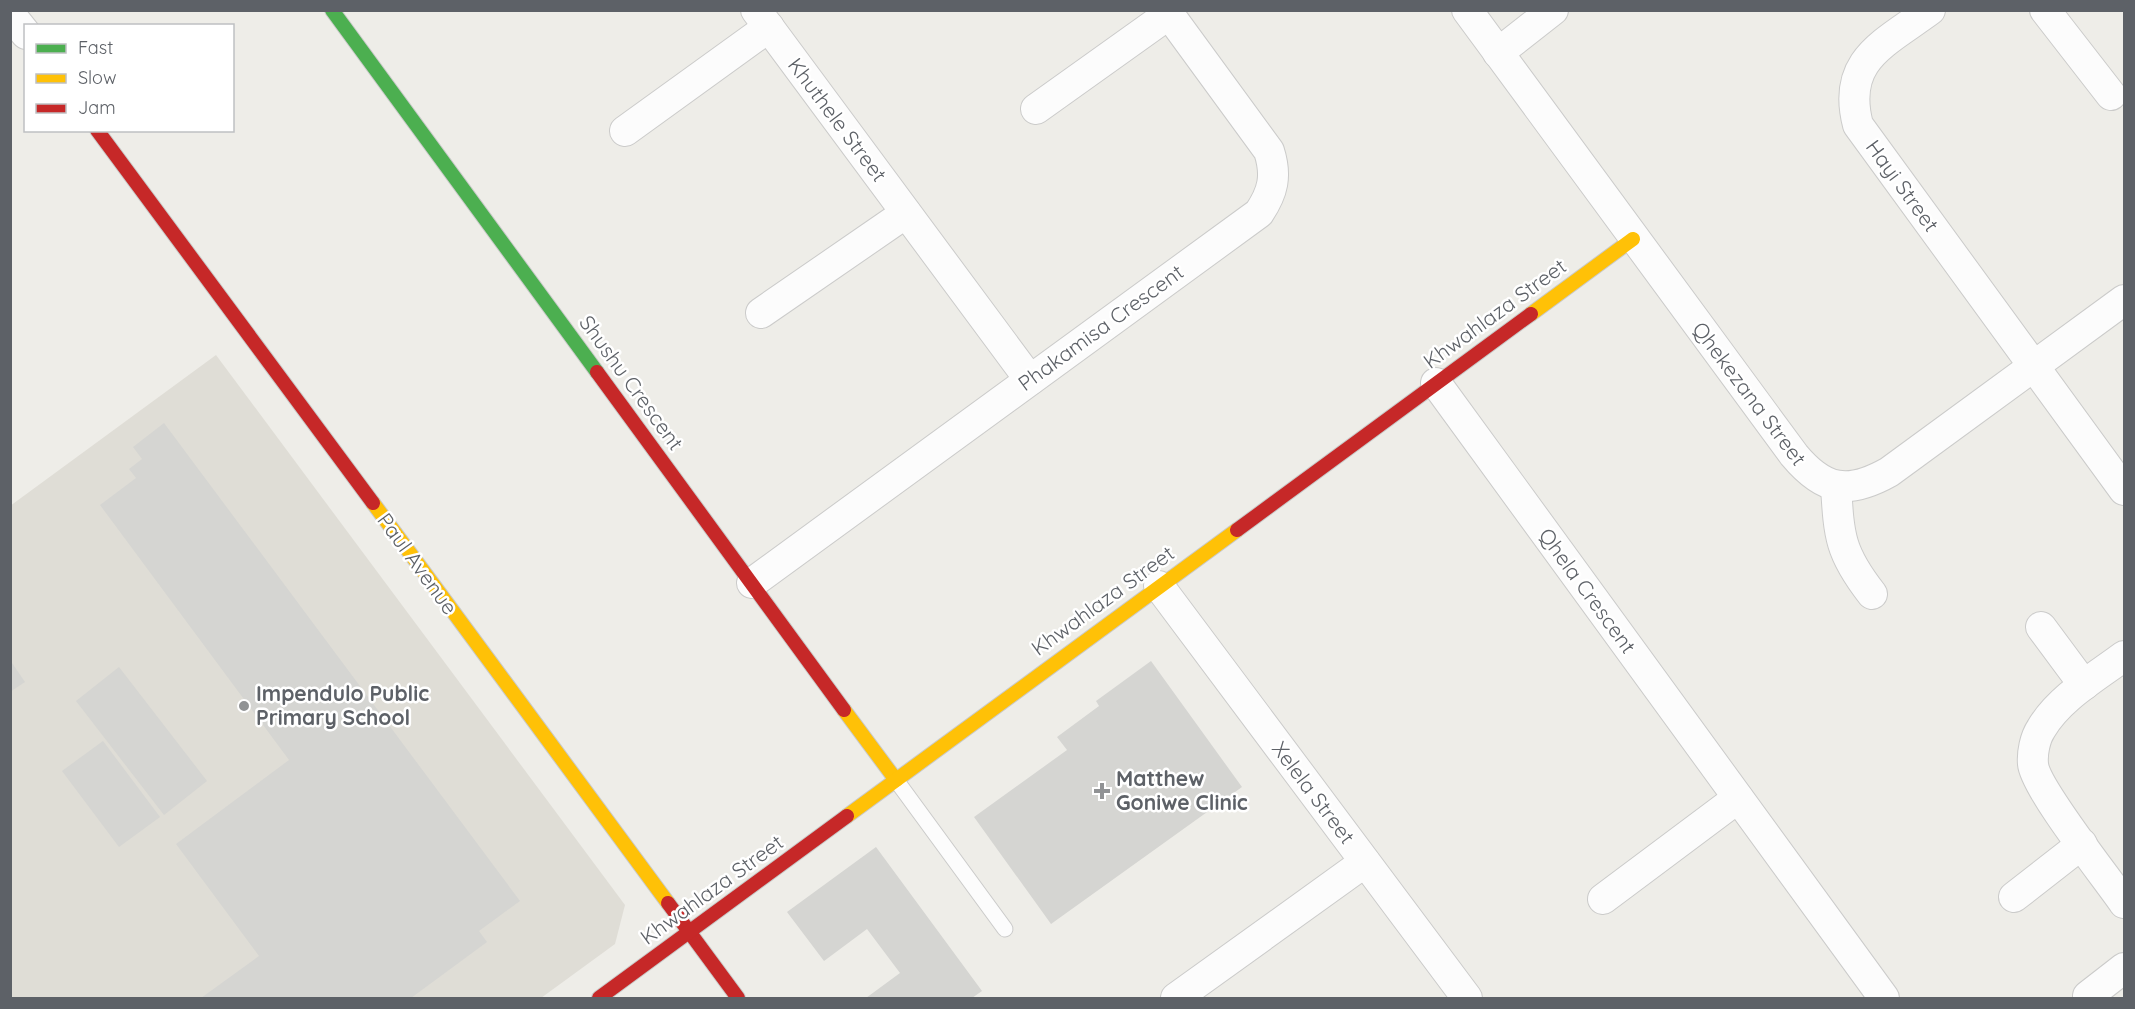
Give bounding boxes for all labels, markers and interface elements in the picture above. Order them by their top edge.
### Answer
legend [24,24,234,132]
text: Fast [78,36,113,59]
street label: Khuthele Street [783,52,893,187]
text: Slow [78,66,116,89]
text: Jam [78,96,116,119]
street label: Hayi Street [1861,134,1945,237]
street label: Khwahlaza Street [1418,253,1571,374]
street label: Phakamisa Crescent [1013,258,1188,396]
street label: Shushu Crescent [574,310,689,455]
street label: Qhekezana Street [1687,316,1812,470]
street label: Paul Avenue [372,508,463,619]
street label: Qhela Crescent [1534,523,1642,658]
street label: Khwahlaza Street [1026,540,1179,661]
place label: Impendulo Public Primary School [256,680,429,730]
marker: Impendulo Public Primary School [237,699,251,713]
street label: Xelela Street [1267,736,1361,849]
place label: Matthew Goniwe Clinic [1116,765,1248,815]
marker: Matthew Goniwe Clinic [1093,782,1111,800]
street label: Khwahlaza Street [635,829,788,950]

